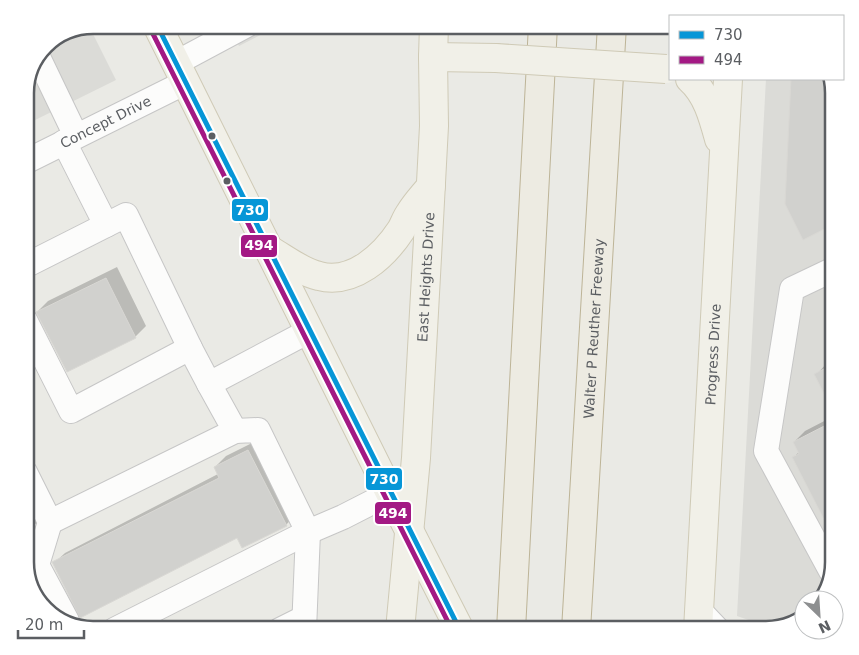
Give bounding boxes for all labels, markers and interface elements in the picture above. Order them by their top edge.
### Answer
legend [669,15,844,80]
text: 730 [714,26,743,44]
text: 494 [714,51,743,69]
street label: Concept Drive [57,93,154,151]
unlabelled marker [207,131,217,141]
unlabelled marker [222,176,232,186]
line badge: 730 [231,198,269,222]
text: 730 [235,202,265,218]
street label: East Heights Drive [414,212,437,342]
line badge: 494 [240,234,278,258]
text: 494 [244,237,274,253]
street label: Walter P Reuther Freeway [581,238,607,419]
street label: Progress Drive [702,303,724,406]
line badge: 730 [365,467,403,491]
text: 730 [369,471,399,487]
line badge: 494 [374,501,412,525]
text: 494 [378,505,408,521]
north arrow [794,590,844,640]
scale bar [18,608,84,640]
text: 20 m [25,616,63,634]
text: N [816,617,833,637]

